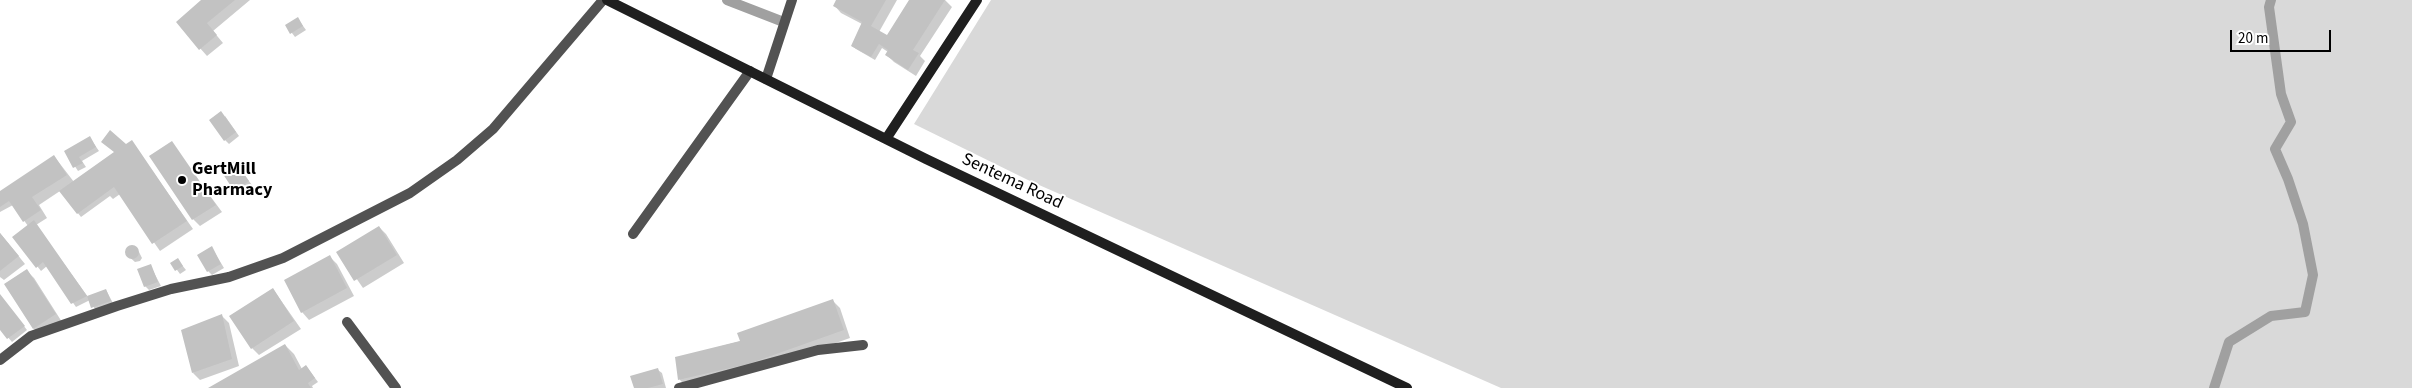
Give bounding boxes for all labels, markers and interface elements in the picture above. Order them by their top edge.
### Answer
scale bar [2232,20,2333,52]
text: 20 m [2238,28,2268,49]
street label: Sentema Road [958,149,1066,215]
place label: GertMill Pharmacy [192,159,272,202]
marker: GertMill Pharmacy [176,174,188,186]

